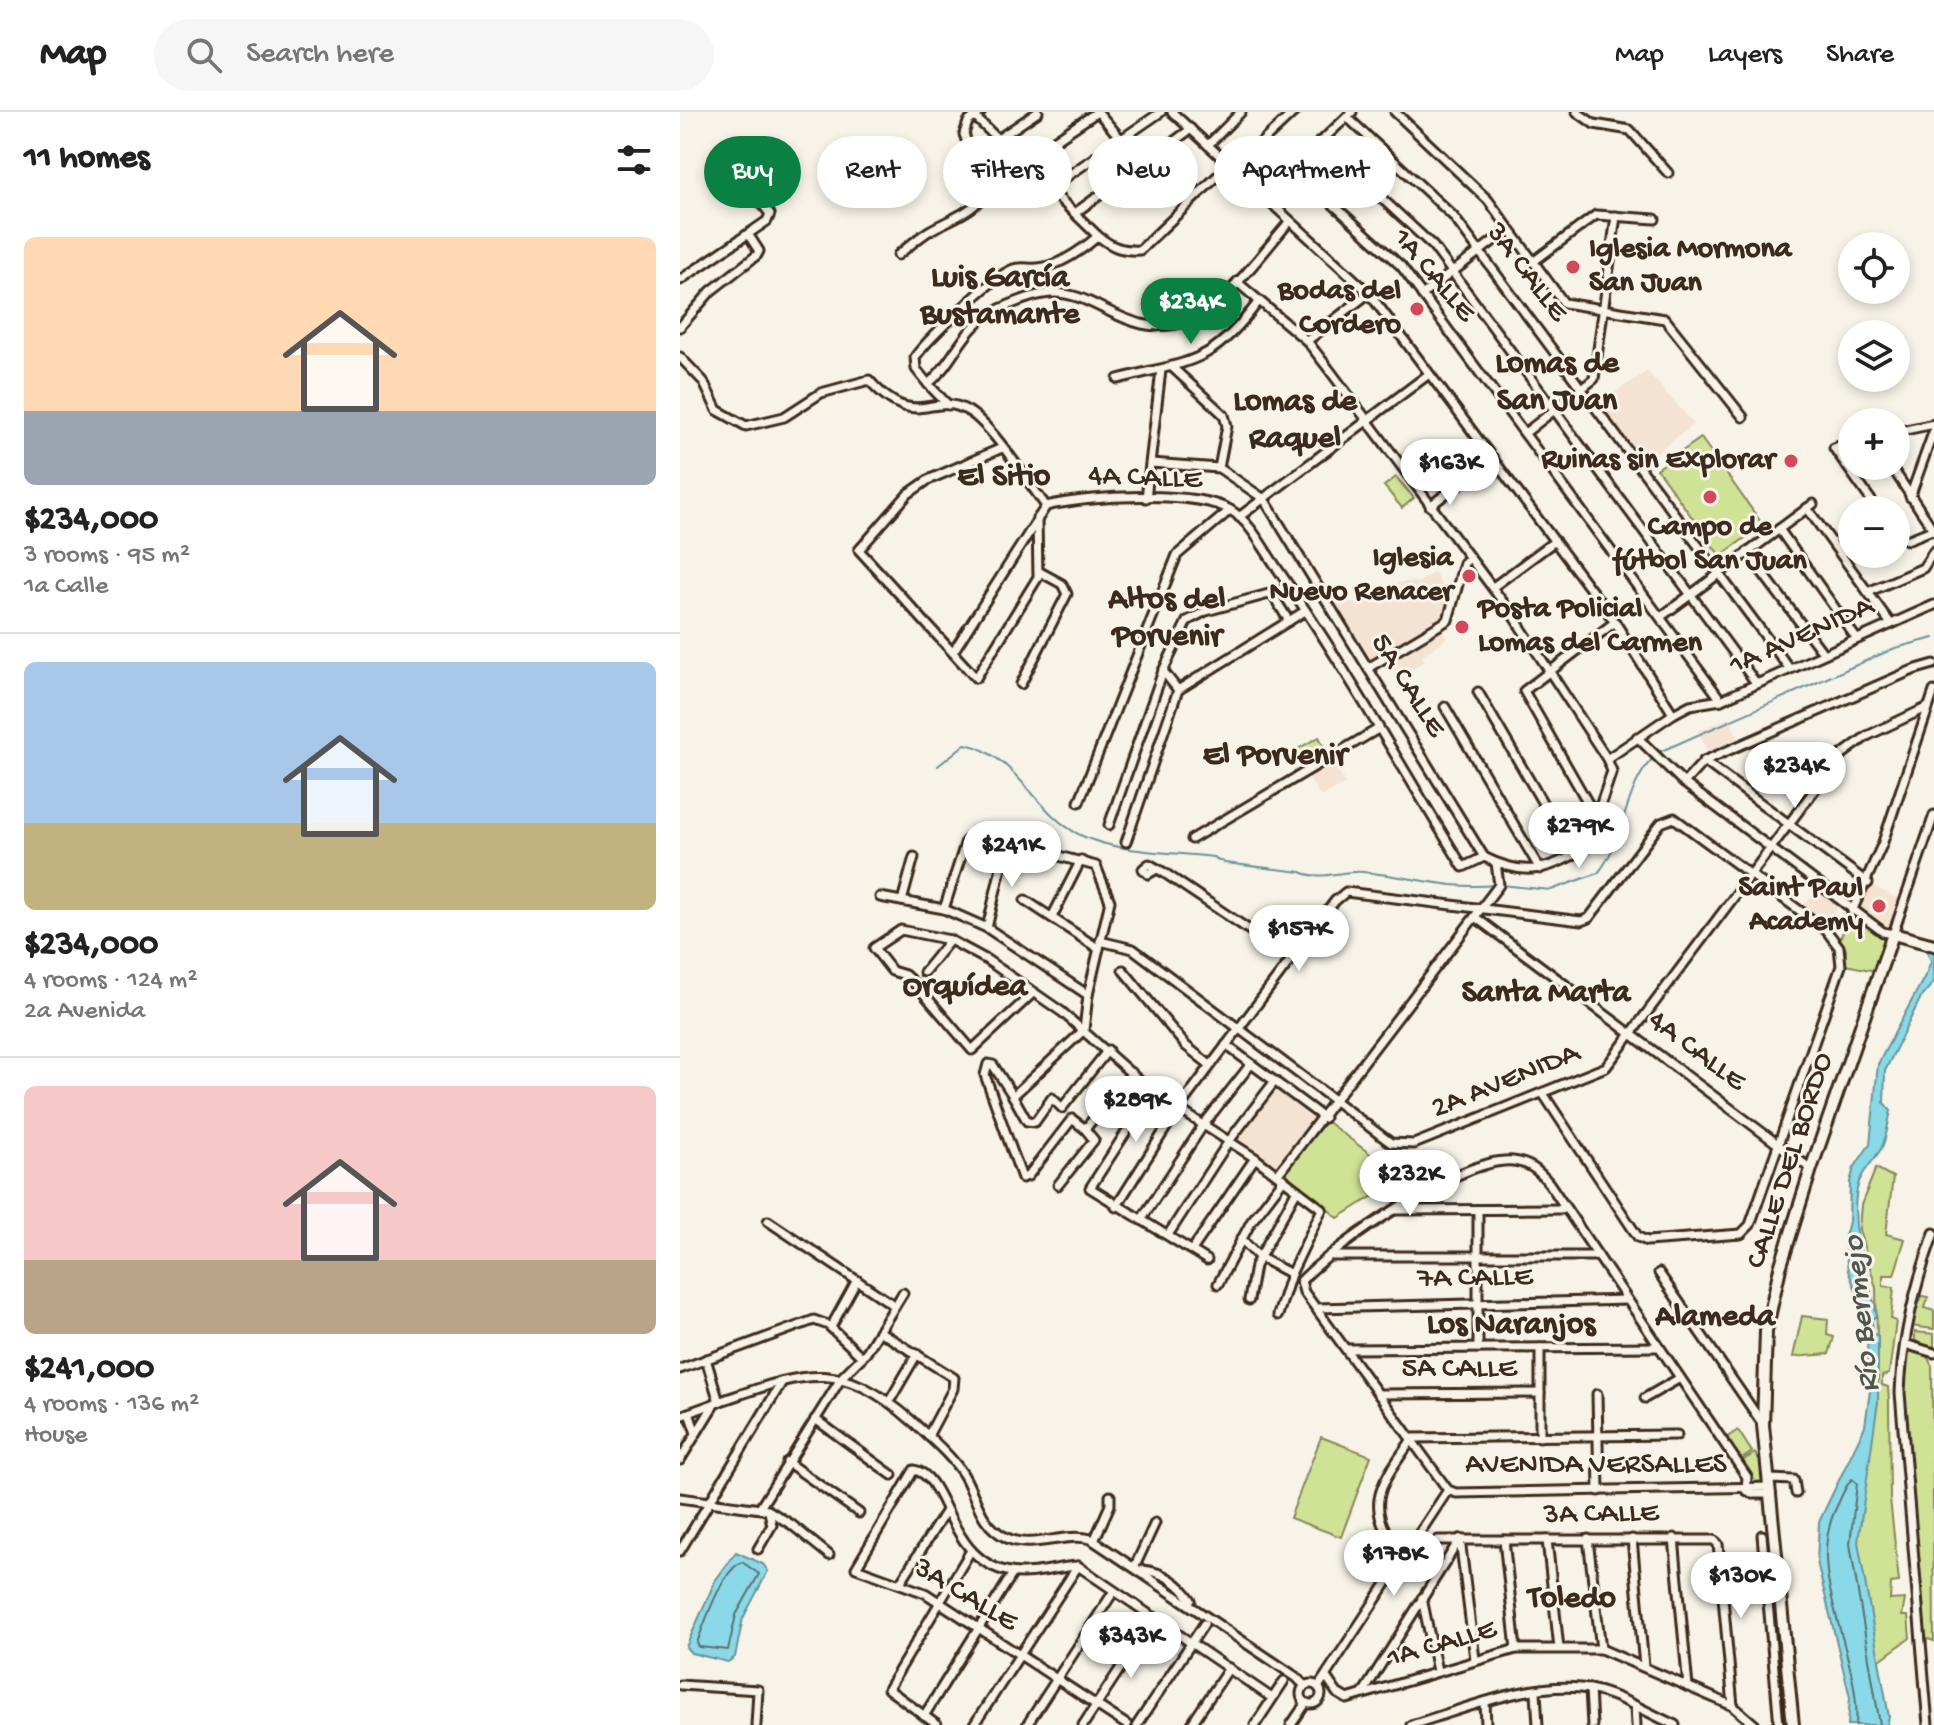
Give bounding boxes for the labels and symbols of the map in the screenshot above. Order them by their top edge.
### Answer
street label: 3A CALLE [1477,216,1575,330]
street label: 1A CALLE [1383,221,1483,331]
place label: Iglesia Mormona San Juan [1589,233,1793,302]
marker: Iglesia Mormona San Juan [1564,258,1582,276]
district label: Luis García Bustamante [919,260,1081,335]
place label: Bodas del Cordero [1277,275,1401,344]
pin: $234K [1135,278,1247,346]
marker: Bodas del Cordero [1408,300,1426,318]
district label: Lomas de San Juan [1495,346,1620,421]
district label: Lomas de Raquel [1233,384,1358,459]
pin: $163K [1394,439,1506,507]
place label: Ruinas sin Explorar [1540,444,1778,479]
marker: Ruinas sin Explorar [1782,452,1800,470]
district label: El Sitio [958,459,1051,497]
street label: 4A CALLE [1088,460,1204,499]
marker: Campo de fútbol San Juan [1701,488,1719,506]
place label: Campo de fútbol San Juan [1611,511,1807,580]
place label: Iglesia Nuevo Renacer [1270,542,1456,611]
marker: Iglesia Nuevo Renacer [1460,567,1478,585]
district label: Altos del Porvenir [1107,582,1226,657]
street label: 1A AVENIDA [1724,589,1881,685]
place label: Posta Policial Lomas del Carmen [1476,593,1703,662]
marker: Posta Policial Lomas del Carmen [1453,618,1471,636]
street label: 5A CALLE [1362,628,1453,745]
district label: El Porvenir [1203,738,1351,776]
pin: $234K [1739,742,1851,810]
pin: $279K [1523,802,1635,870]
pin: $241K [956,821,1068,889]
place label: Saint Paul Academy [1738,872,1863,941]
marker: Saint Paul Academy [1870,897,1888,915]
pin: $157K [1243,905,1355,973]
district label: Orquídea [903,969,1030,1007]
district label: Santa Marta [1462,975,1632,1013]
street label: 4A CALLE [1640,1004,1753,1101]
street label: 2A AVENIDA [1427,1036,1586,1128]
street label: CALLE DEL BORDO [1740,1049,1842,1273]
pin: $289K [1080,1076,1192,1144]
pin: $232K [1354,1150,1466,1218]
water label: Río Bermejo [1836,1232,1890,1394]
street label: 7A CALLE [1416,1260,1534,1298]
district label: Alameda [1654,1299,1777,1337]
district label: Los Naranjos [1427,1307,1597,1345]
street label: 5A CALLE [1401,1353,1518,1388]
street label: AVENIDA VERSALLES [1465,1449,1727,1484]
street label: 3A CALLE [1542,1496,1660,1534]
pin: $178K [1338,1530,1450,1598]
street label: 3A CALLE [906,1551,1024,1641]
pin: $130K [1685,1552,1797,1620]
district label: Toledo [1525,1581,1616,1619]
pin: $343K [1075,1612,1187,1680]
street label: 1A CALLE [1383,1612,1502,1677]

